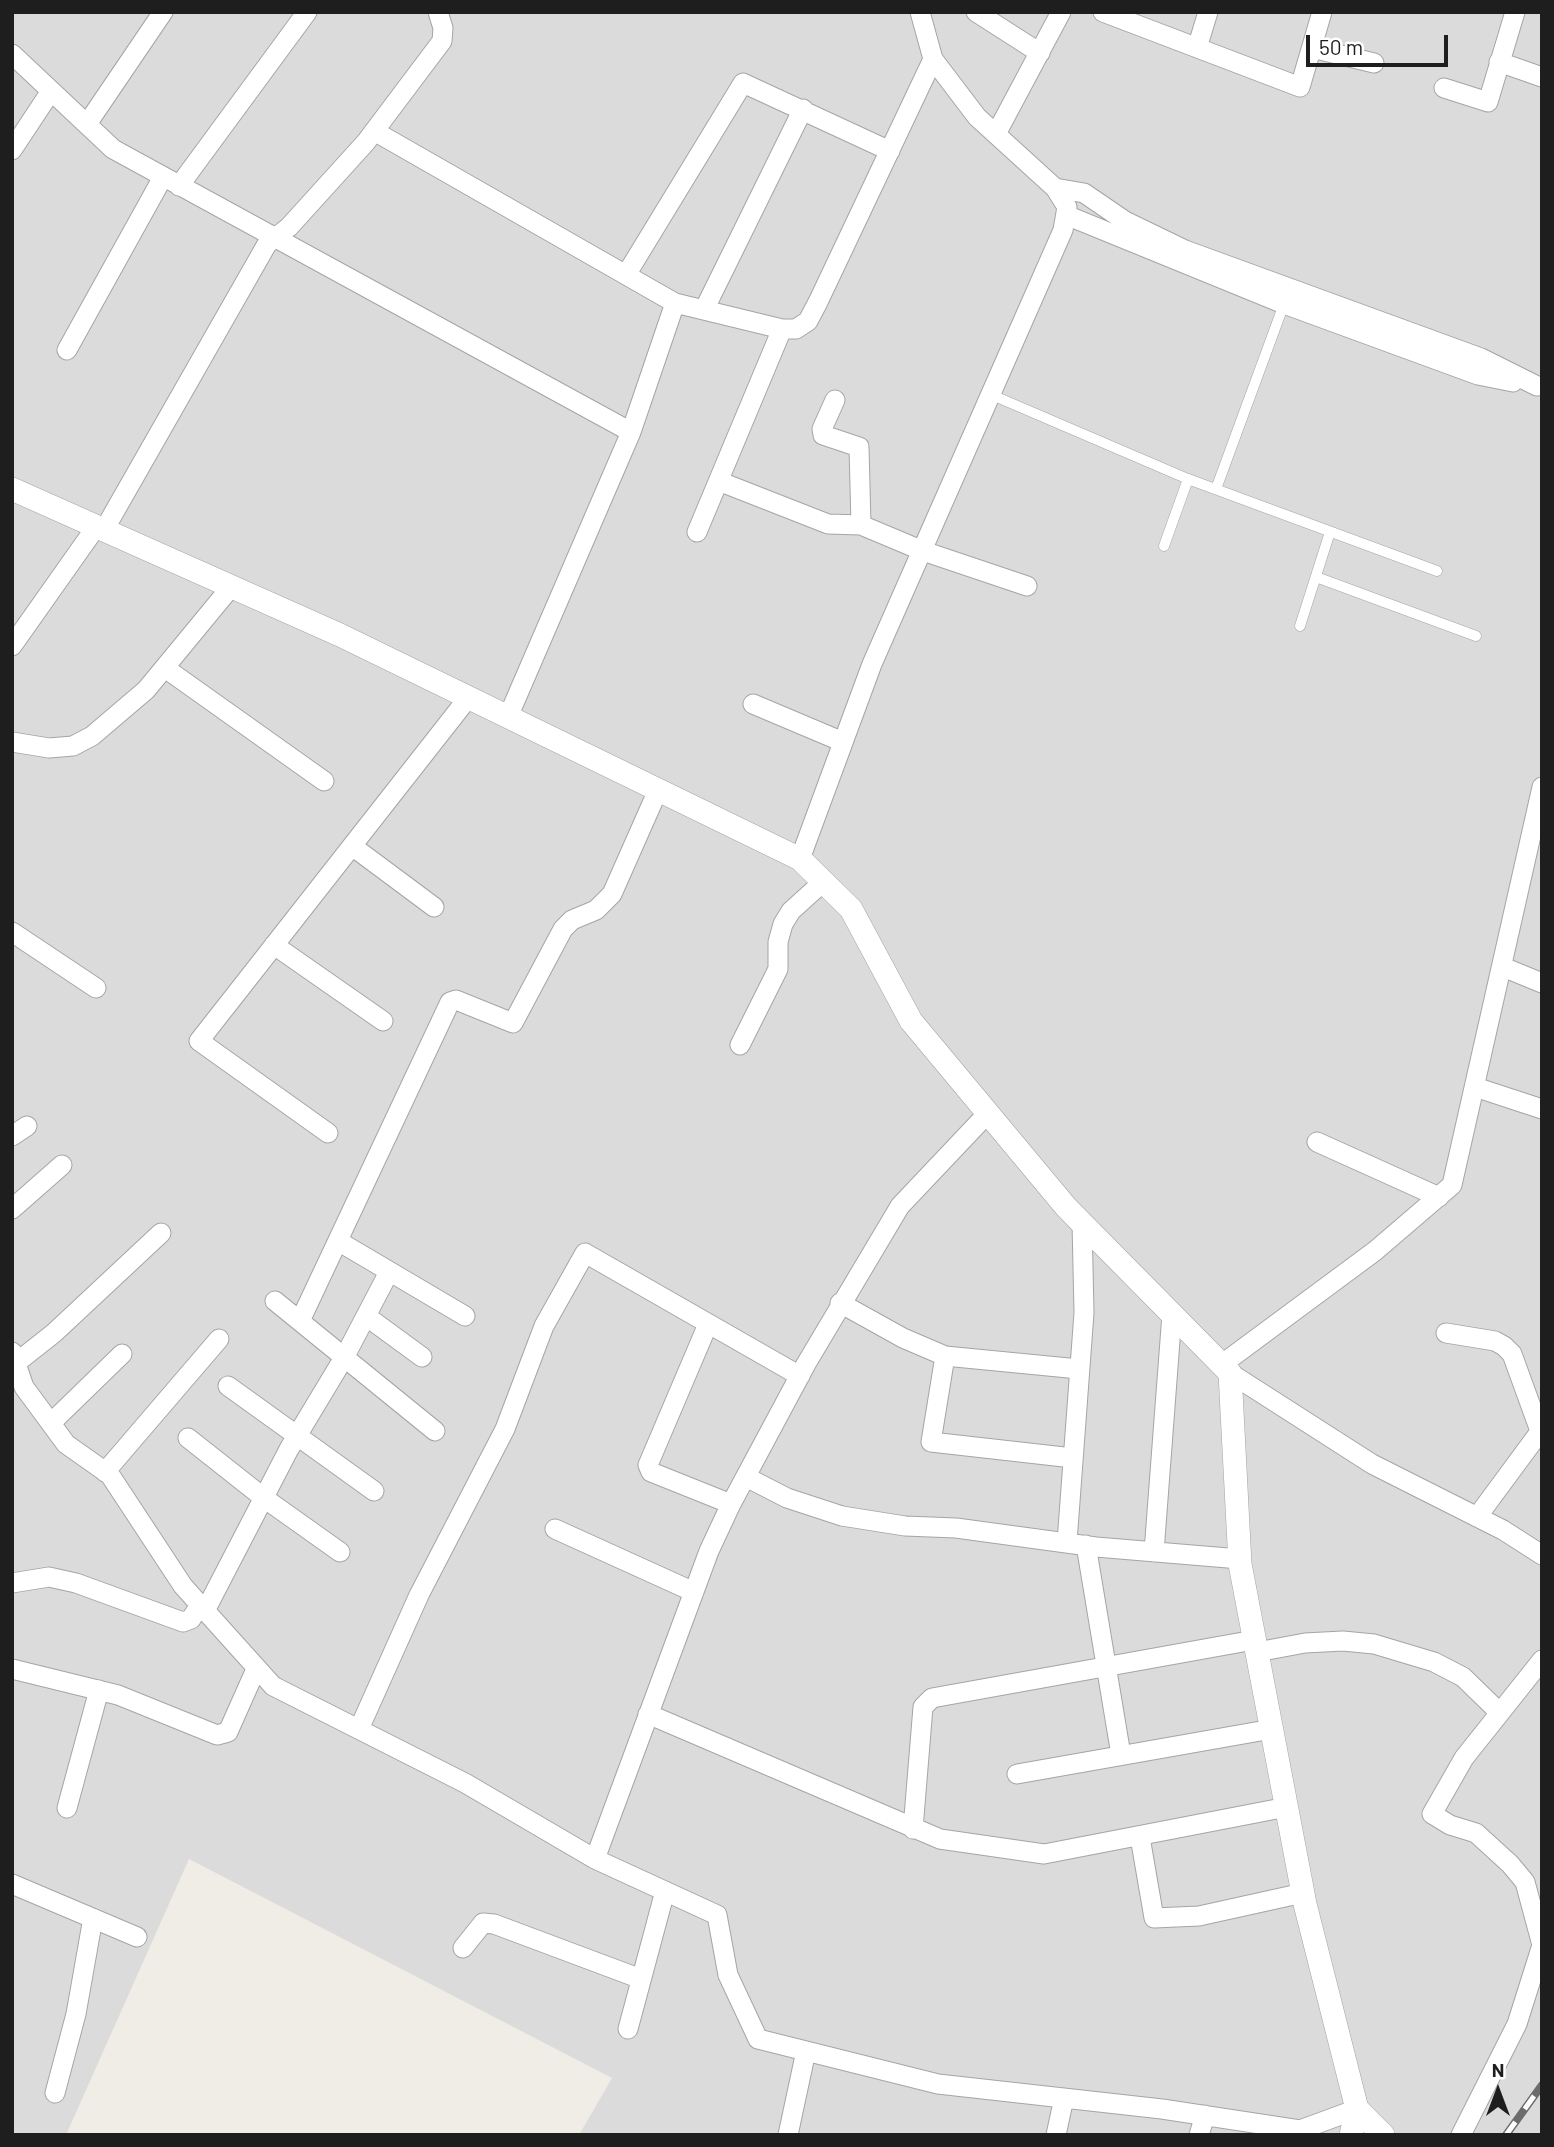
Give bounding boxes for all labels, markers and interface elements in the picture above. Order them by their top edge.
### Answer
scale bar [1309,21,1451,65]
text: 50 m [1319,34,1363,59]
north arrow [1463,2056,1533,2126]
text: N [1492,2058,1504,2081]

